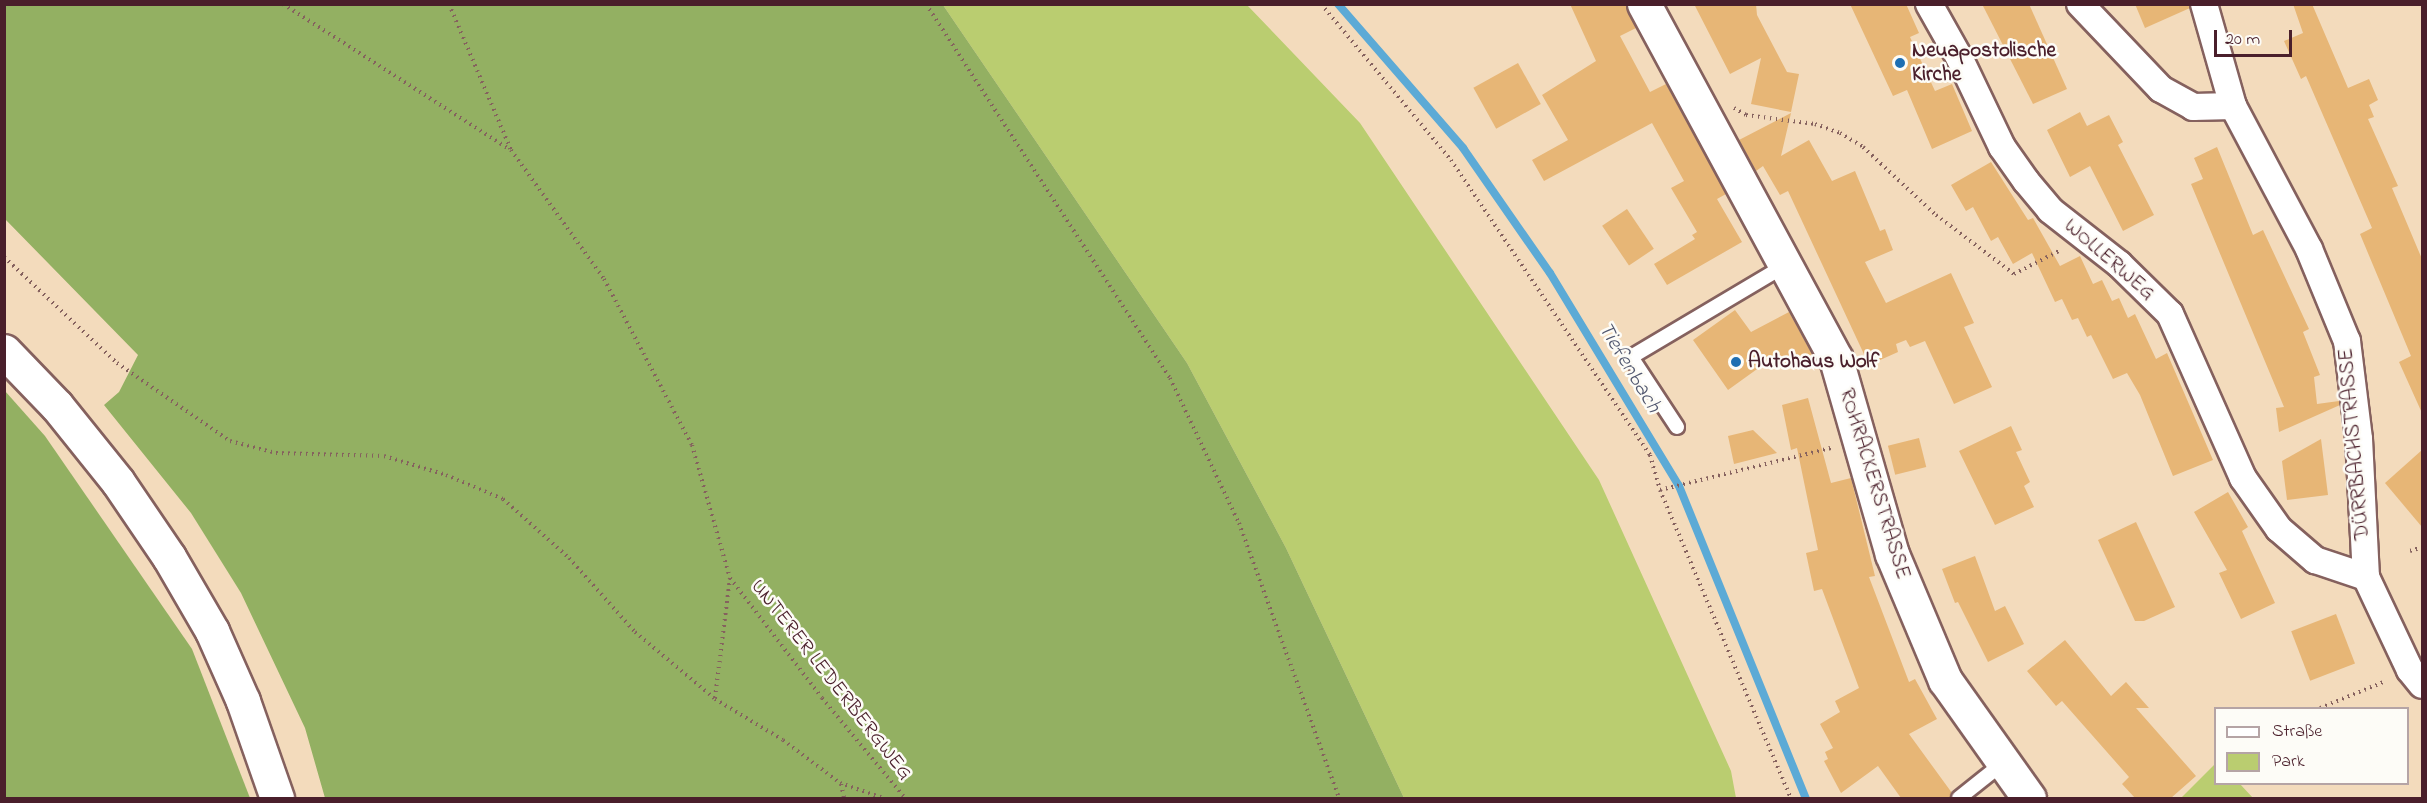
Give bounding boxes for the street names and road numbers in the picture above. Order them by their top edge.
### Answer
street label: WOLLERWEG [2058,214,2160,306]
street label: DÜRRBACHSTRASSE [2334,347,2376,541]
street label: ROHRACKERSTRASSE [1833,386,1915,582]
street label: UNTERER LEDERBERGWEG [745,575,917,785]

